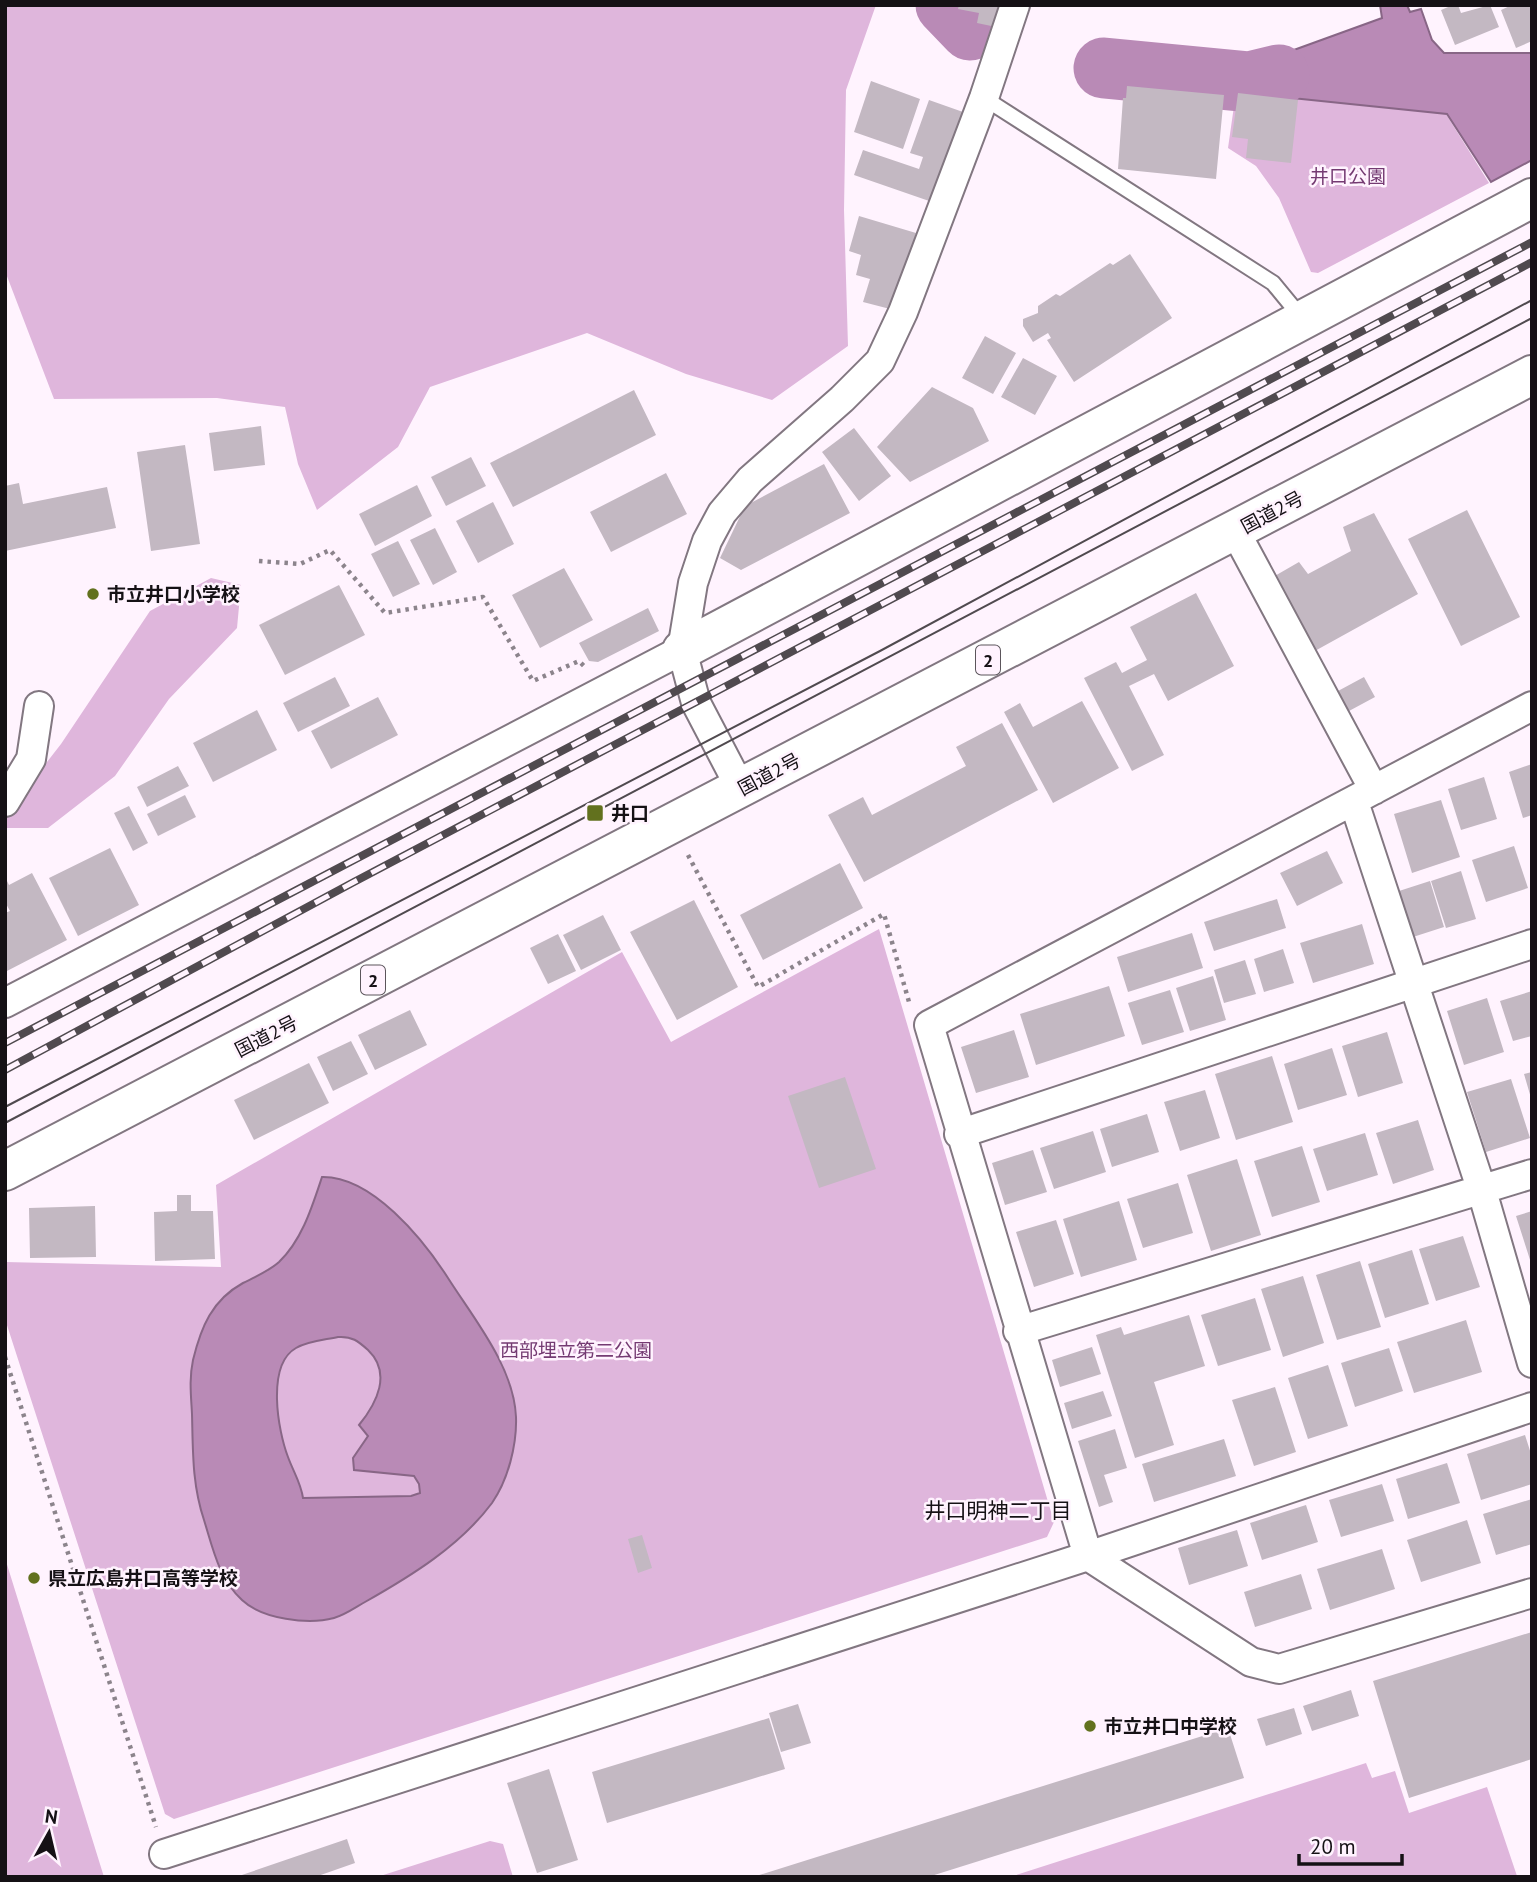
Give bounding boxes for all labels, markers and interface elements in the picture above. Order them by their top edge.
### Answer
park label: 井口公園 [1310,164,1386,188]
street label: 国道2号 [1237,486,1307,538]
place label: 市立井口小学校 [107,582,240,606]
marker: 市立井口小学校 [85,586,101,602]
road number: 2 [976,646,1000,674]
street label: 国道2号 [734,748,804,800]
place label: 井口 [611,801,649,825]
marker: 井口 [585,803,605,823]
road number: 2 [361,965,385,995]
street label: 国道2号 [231,1010,301,1062]
park label: 西部埋立第二公園 [500,1338,652,1362]
district label: 井口明神二丁目 [925,1497,1072,1524]
place label: 県立広島井口高等学校 [48,1566,238,1590]
marker: 県立広島井口高等学校 [26,1570,42,1586]
place label: 市立井口中学校 [1104,1714,1237,1738]
marker: 市立井口中学校 [1082,1718,1098,1734]
north arrow [14,1798,84,1868]
text: N [44,1803,59,1829]
scale bar [1299,1822,1402,1866]
text: 20 m [1310,1833,1356,1860]

